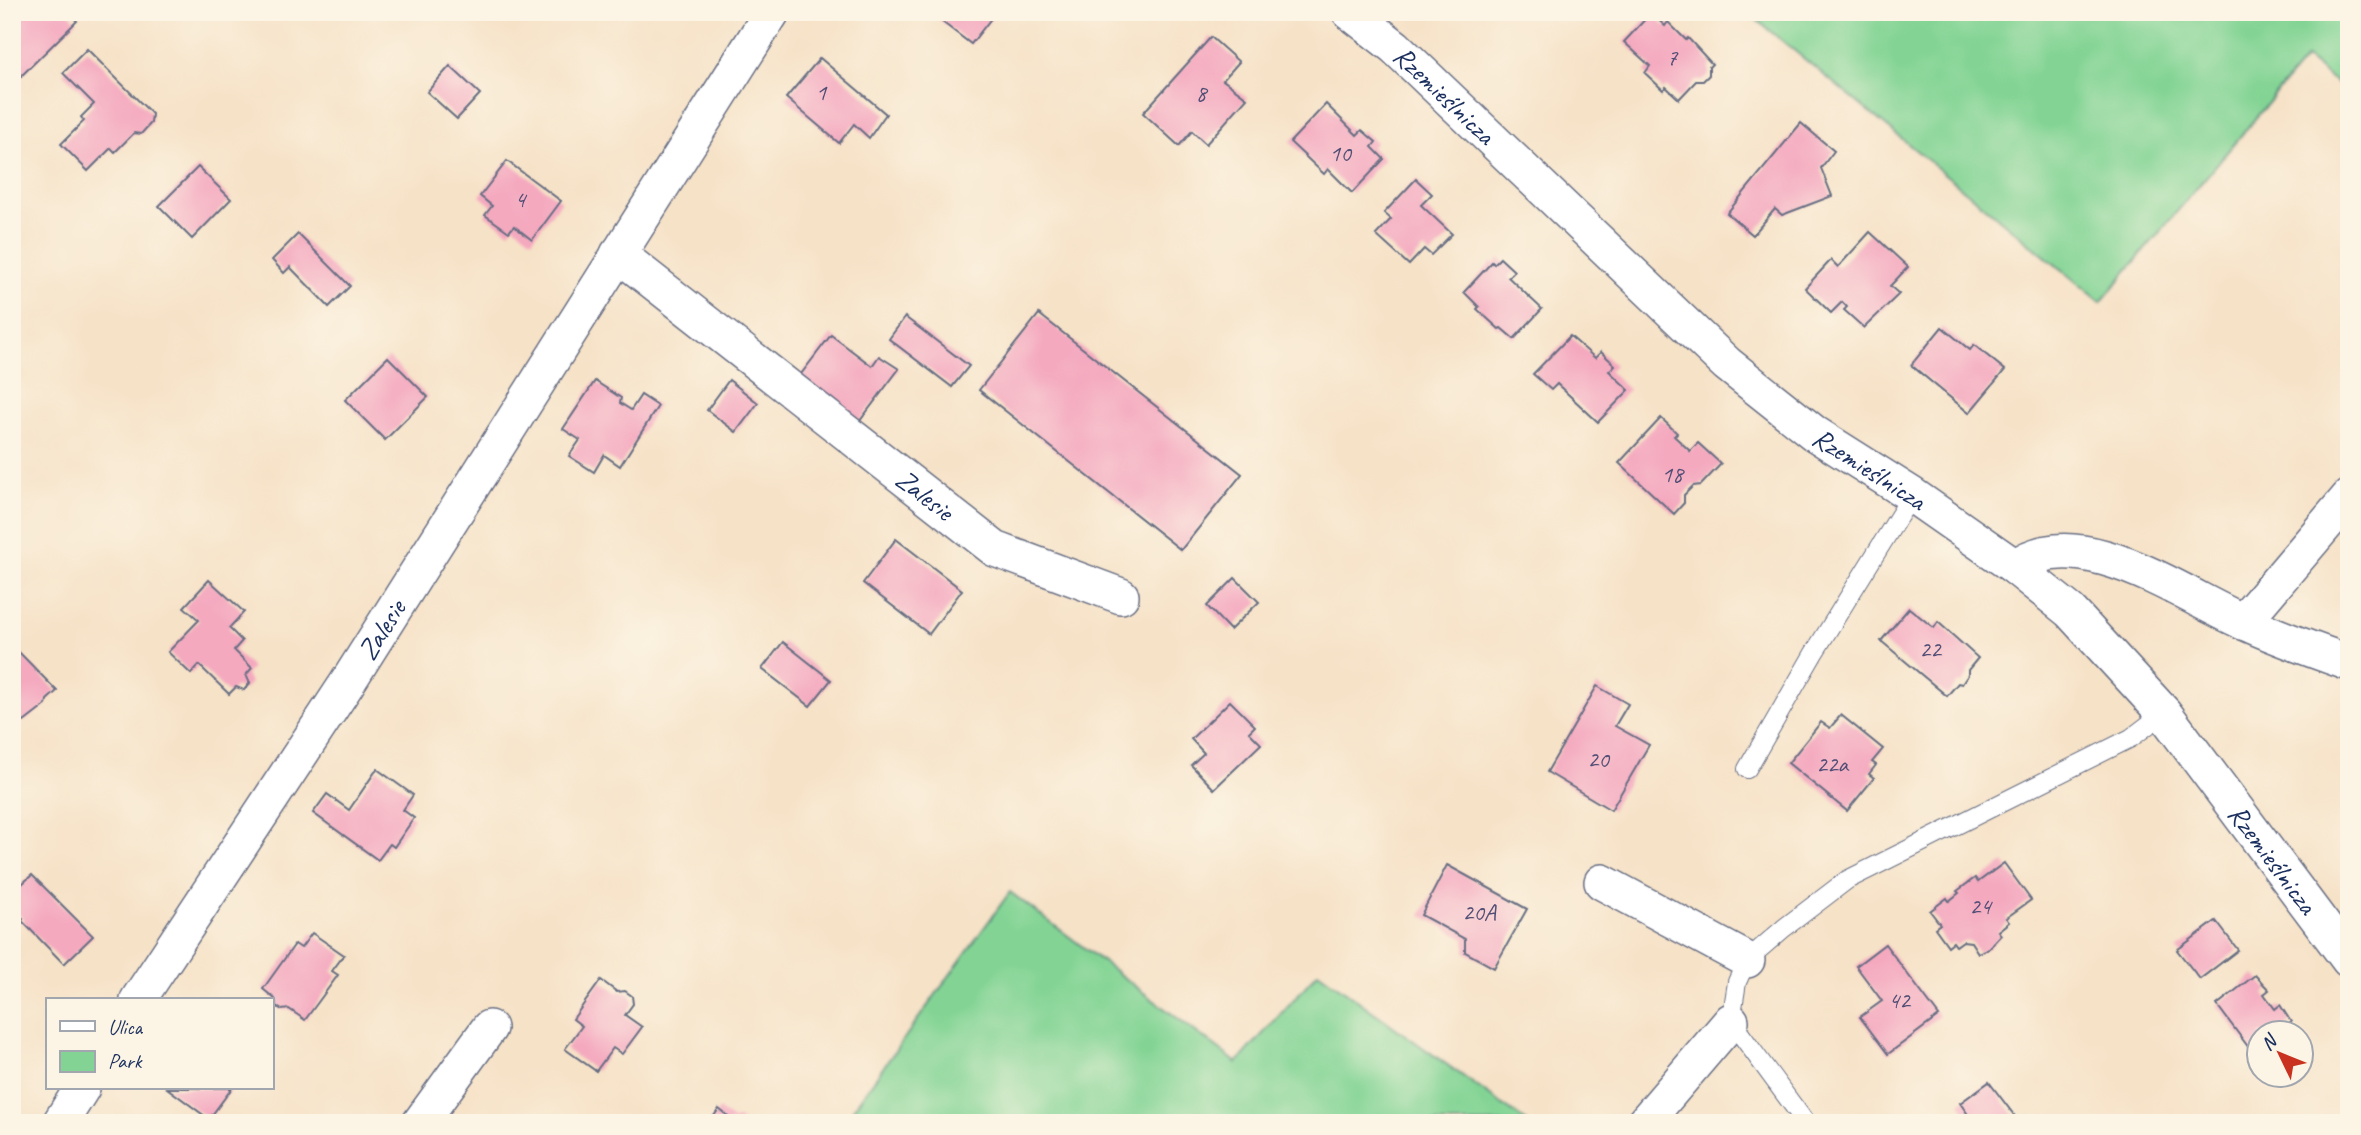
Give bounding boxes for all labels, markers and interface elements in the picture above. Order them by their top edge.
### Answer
street label: Rzemieślnicza [1387,38,1504,153]
house number: 7 [1667,42,1679,72]
house number: 1 [816,77,828,107]
house number: 8 [1196,78,1209,108]
house number: 10 [1329,138,1353,168]
house number: 4 [515,184,528,214]
street label: Rzemieślnicza [1806,419,1935,518]
house number: 18 [1661,459,1685,489]
street label: Zalesie [889,461,963,529]
street label: Zalesie [349,592,414,666]
house number: 22 [1919,634,1943,664]
house number: 20 [1587,744,1611,774]
house number: 22a [1816,749,1850,779]
street label: Rzemieślnicza [2221,797,2327,922]
house number: 24 [1969,891,1993,921]
house number: 20A [1462,897,1497,927]
house number: 42 [1888,985,1912,1015]
legend [46,998,273,1090]
text: Ulica [108,1014,144,1040]
north arrow [2246,1020,2316,1090]
text: N [2256,1028,2283,1056]
text: Park [108,1048,143,1074]

